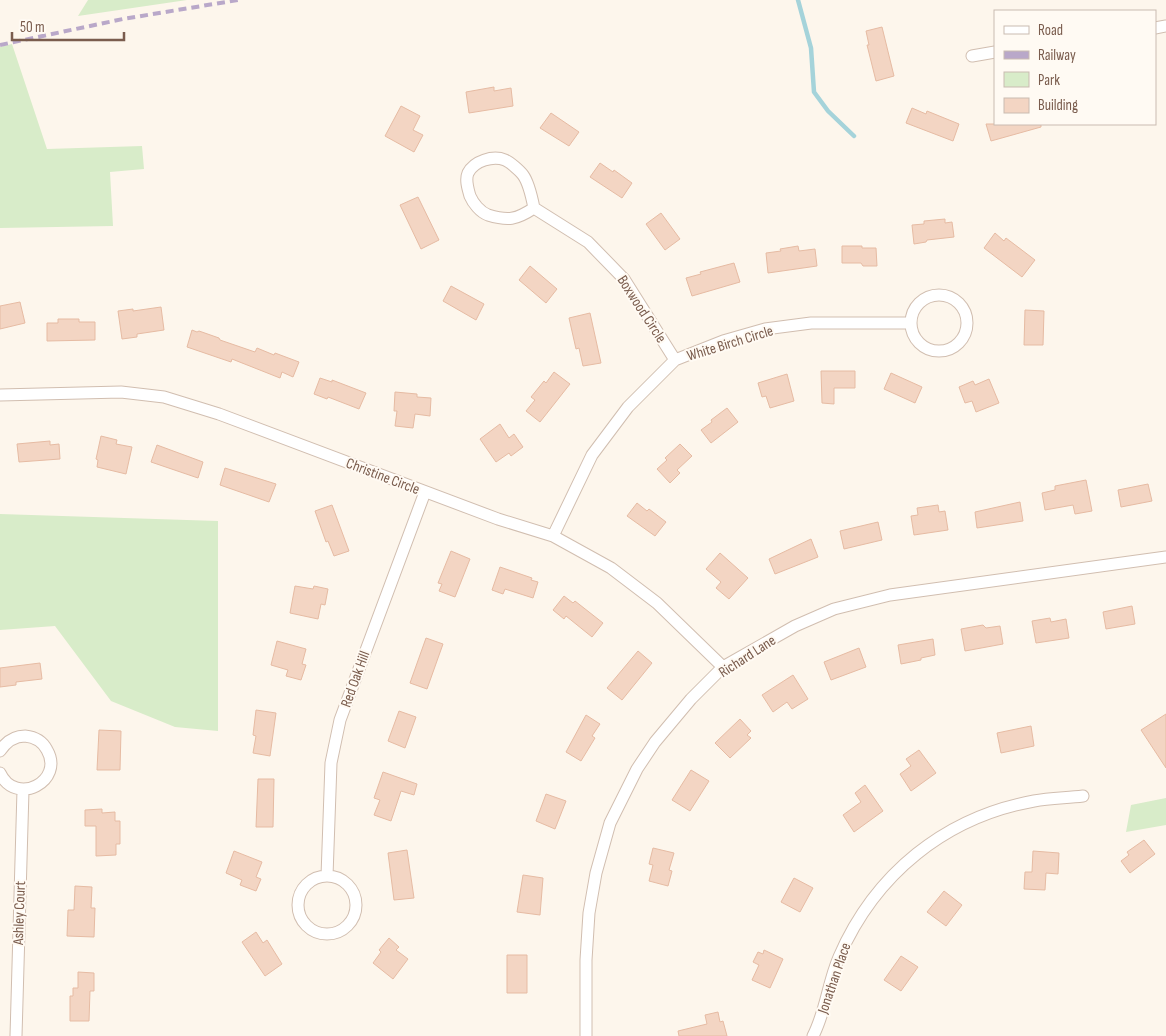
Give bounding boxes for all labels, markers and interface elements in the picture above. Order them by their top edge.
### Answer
scale bar [12,10,125,42]
legend [994,10,1156,125]
text: 50 m [20,18,45,37]
text: Road [1038,21,1063,40]
text: Railway [1038,46,1076,65]
text: Park [1038,71,1060,90]
text: Building [1038,96,1078,115]
street label: Boxwood Circle [613,272,670,347]
street label: White Birch Circle [685,321,776,366]
street label: Christine Circle [343,454,422,499]
street label: Richard Lane [715,631,779,682]
street label: Red Oak Hill [337,648,374,710]
street label: Ashley Court [9,880,30,946]
street label: Jonathan Place [813,940,855,1017]

